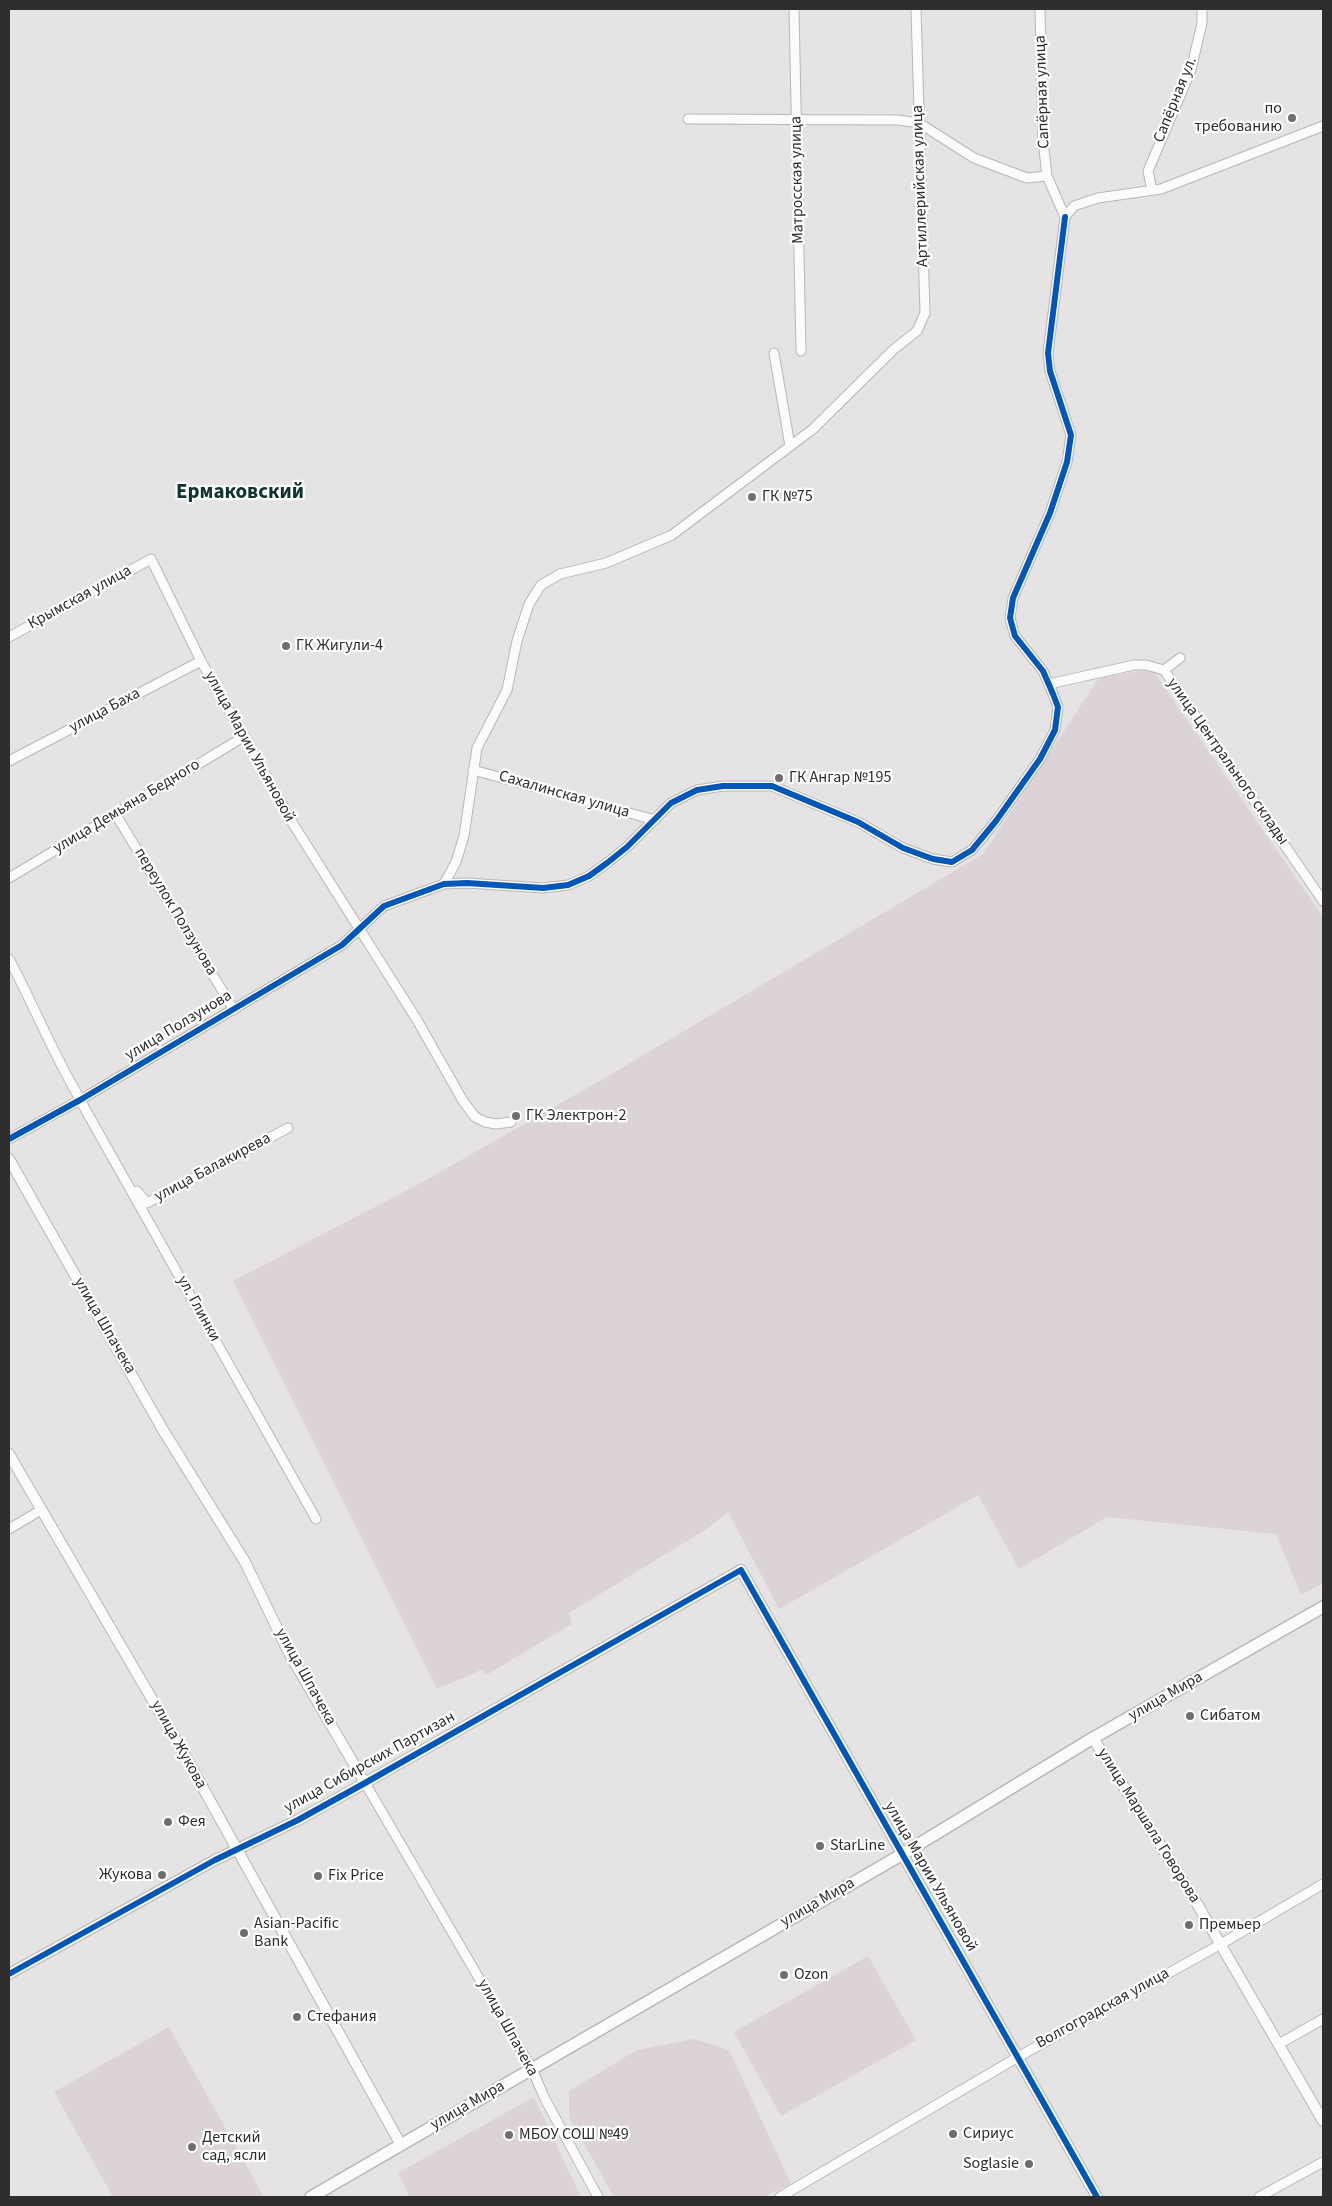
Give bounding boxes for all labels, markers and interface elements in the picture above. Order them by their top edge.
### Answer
street label: Сапёрная улица [1031,35,1055,149]
street label: Сапёрная ул. [1150,54,1202,146]
place label: по требованию [1194,99,1282,137]
street label: Артиллерийская улица [909,105,933,267]
marker: по требованию [1286,112,1298,124]
street label: Матросская улица [787,116,809,244]
district label: Ермаковский [176,480,304,506]
place label: ГК №75 [762,487,813,507]
marker: ГК №75 [746,491,758,503]
street label: Крымская улица [25,562,135,634]
place label: ГК Жигули-4 [296,636,383,656]
marker: ГК Жигули-4 [280,640,292,652]
street label: улица Марии Ульяновой [199,668,299,826]
street label: улица Центрального склады [1162,675,1292,849]
street label: улица Баха [66,684,144,738]
street label: улица Демьяна Бедного [50,756,204,858]
street label: Сахалинская улица [496,767,632,823]
place label: ГК Ангар №195 [789,768,891,788]
marker: ГК Ангар №195 [773,772,785,784]
street label: переулок Ползунова [129,845,221,979]
street label: улица Ползунова [122,987,236,1065]
place label: ГК Электрон-2 [526,1106,626,1126]
marker: ГК Электрон-2 [510,1110,522,1122]
street label: улица Балакирева [152,1129,274,1207]
street label: ул. Глинки [172,1273,224,1345]
street label: улица Шпачека [69,1274,139,1378]
street label: улица Шпачека [270,1625,340,1729]
street label: улица Мира [1125,1668,1207,1726]
street label: улица Жукова [146,1697,210,1793]
place label: Сибатом [1200,1706,1261,1726]
street label: улица Сибирских Партизан [281,1708,459,1818]
marker: Сибатом [1184,1710,1196,1722]
street label: улица Маршала Говорова [1092,1745,1204,1907]
street label: улица Марии Ульяновой [879,1799,981,1955]
place label: Фея [178,1812,206,1832]
marker: Фея [162,1816,174,1828]
place label: StarLine [830,1836,885,1856]
marker: StarLine [814,1840,826,1852]
place label: Жукова [99,1865,152,1885]
place label: Fix Price [328,1866,384,1886]
marker: Жукова [156,1869,168,1881]
marker: Fix Price [312,1870,324,1882]
street label: улица Мира [777,1874,859,1932]
place label: Asian-Pacific Bank [254,1914,339,1952]
place label: Премьер [1199,1915,1261,1935]
marker: Премьер [1183,1919,1195,1931]
marker: Asian-Pacific Bank [238,1927,250,1939]
street label: Волгоградская улица [1033,1964,1173,2054]
place label: Ozon [794,1965,829,1985]
marker: Ozon [778,1969,790,1981]
street label: улица Шпачека [472,1976,542,2080]
place label: Стефания [307,2007,377,2027]
marker: Стефания [291,2011,303,2023]
street label: улица Мира [427,2077,509,2135]
place label: Сириус [963,2124,1014,2144]
place label: МБОУ СОШ №49 [519,2125,629,2145]
place label: Детский сад, ясли [202,2128,267,2166]
marker: Сириус [947,2128,959,2140]
marker: МБОУ СОШ №49 [503,2129,515,2141]
marker: Детский сад, ясли [186,2141,198,2153]
place label: Soglasie [963,2154,1019,2174]
marker: Soglasie [1023,2158,1035,2170]

